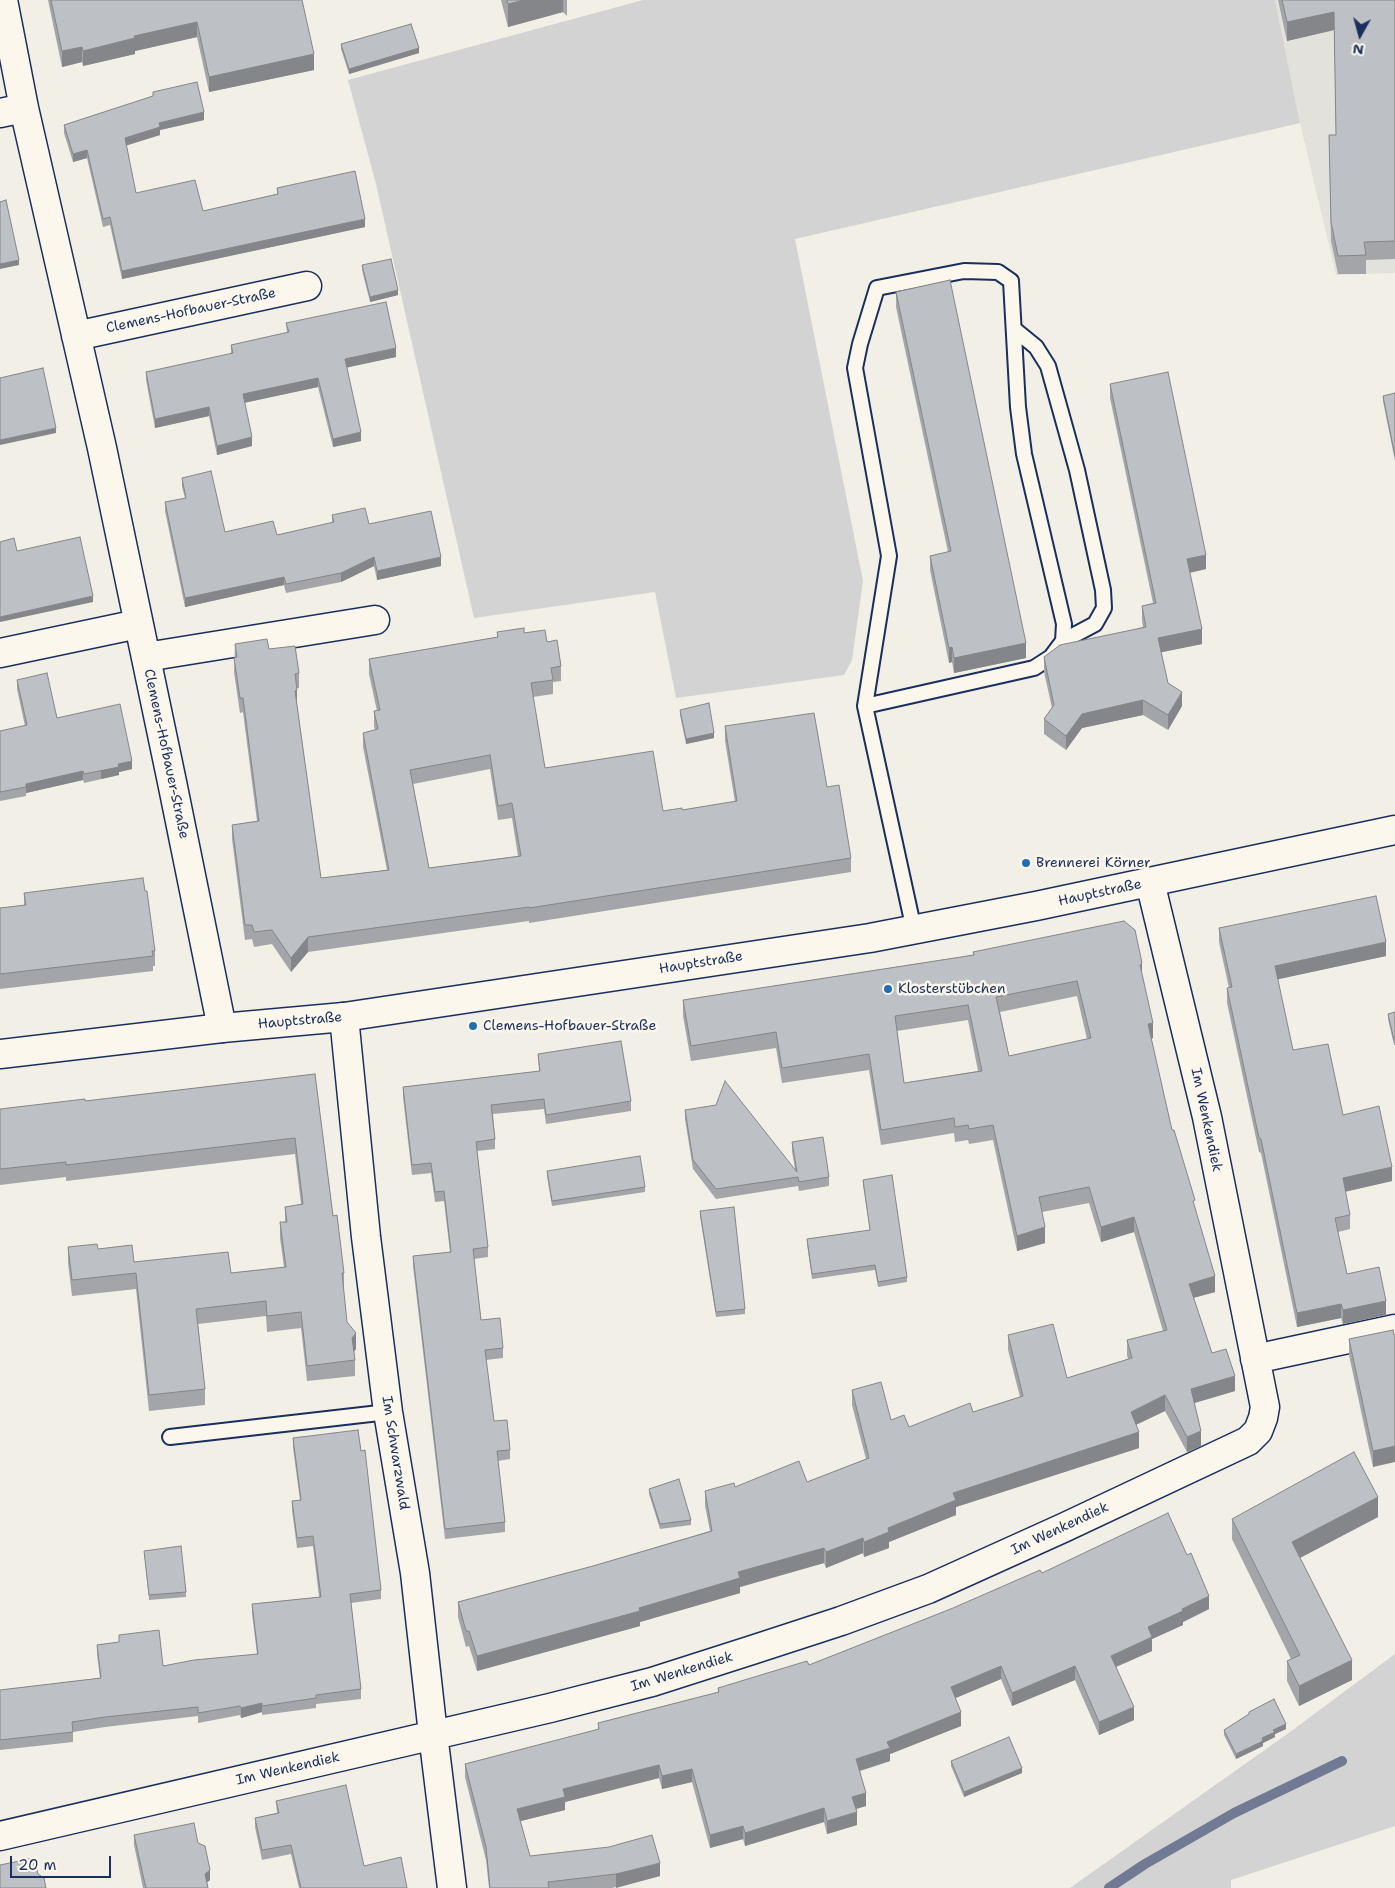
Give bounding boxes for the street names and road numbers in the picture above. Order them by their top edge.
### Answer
street label: Clemens-Hofbauer-Straße [104,285,278,337]
street label: Clemens-Hofbauer-Straße [140,667,192,841]
street label: Hauptstraße [1057,876,1143,910]
street label: Hauptstraße [658,948,744,978]
street label: Hauptstraße [257,1009,343,1033]
street label: Im Wenkendiek [1187,1067,1225,1173]
street label: Im Schwarzwald [378,1395,412,1511]
street label: Im Wenkendiek [1009,1499,1111,1559]
street label: Im Wenkendiek [629,1649,735,1695]
street label: Im Wenkendiek [235,1749,341,1789]

